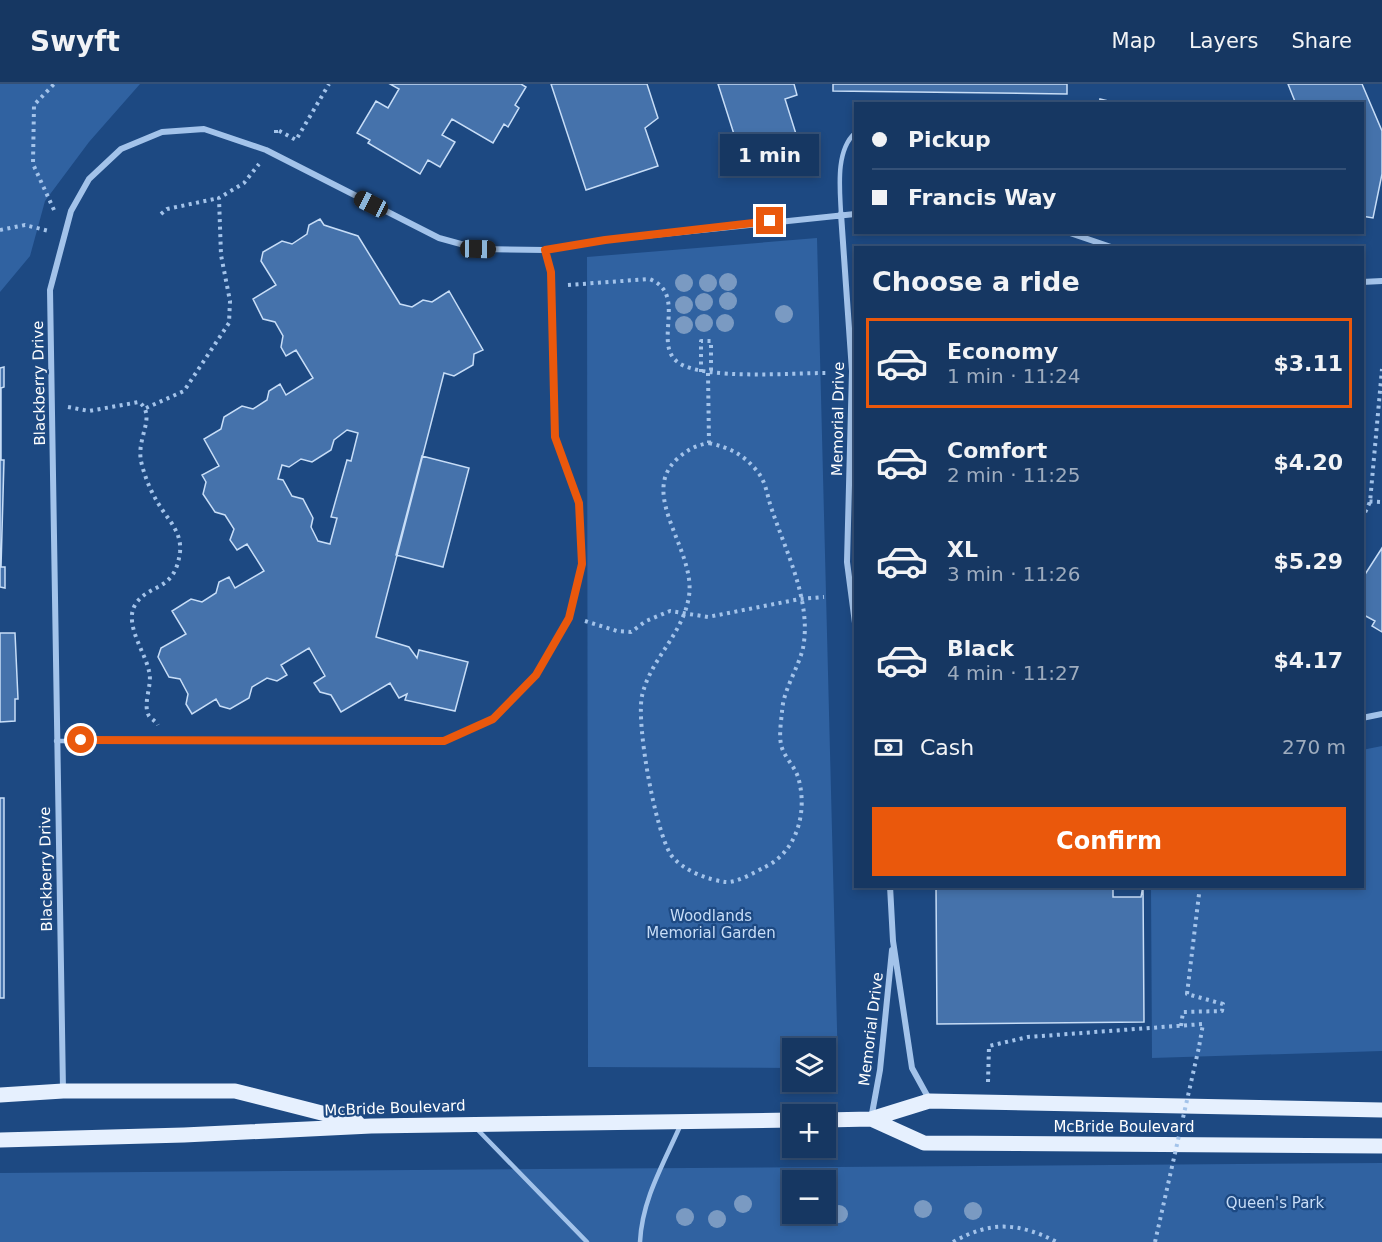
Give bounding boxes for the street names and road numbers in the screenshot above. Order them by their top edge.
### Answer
street label: Blackberry Drive [29,320,49,446]
street label: Memorial Drive [828,362,848,476]
street label: Blackberry Drive [36,806,56,932]
street label: Memorial Drive [855,971,887,1087]
street label: McBride Boulevard [324,1097,466,1119]
street label: McBride Boulevard [1053,1118,1195,1136]

